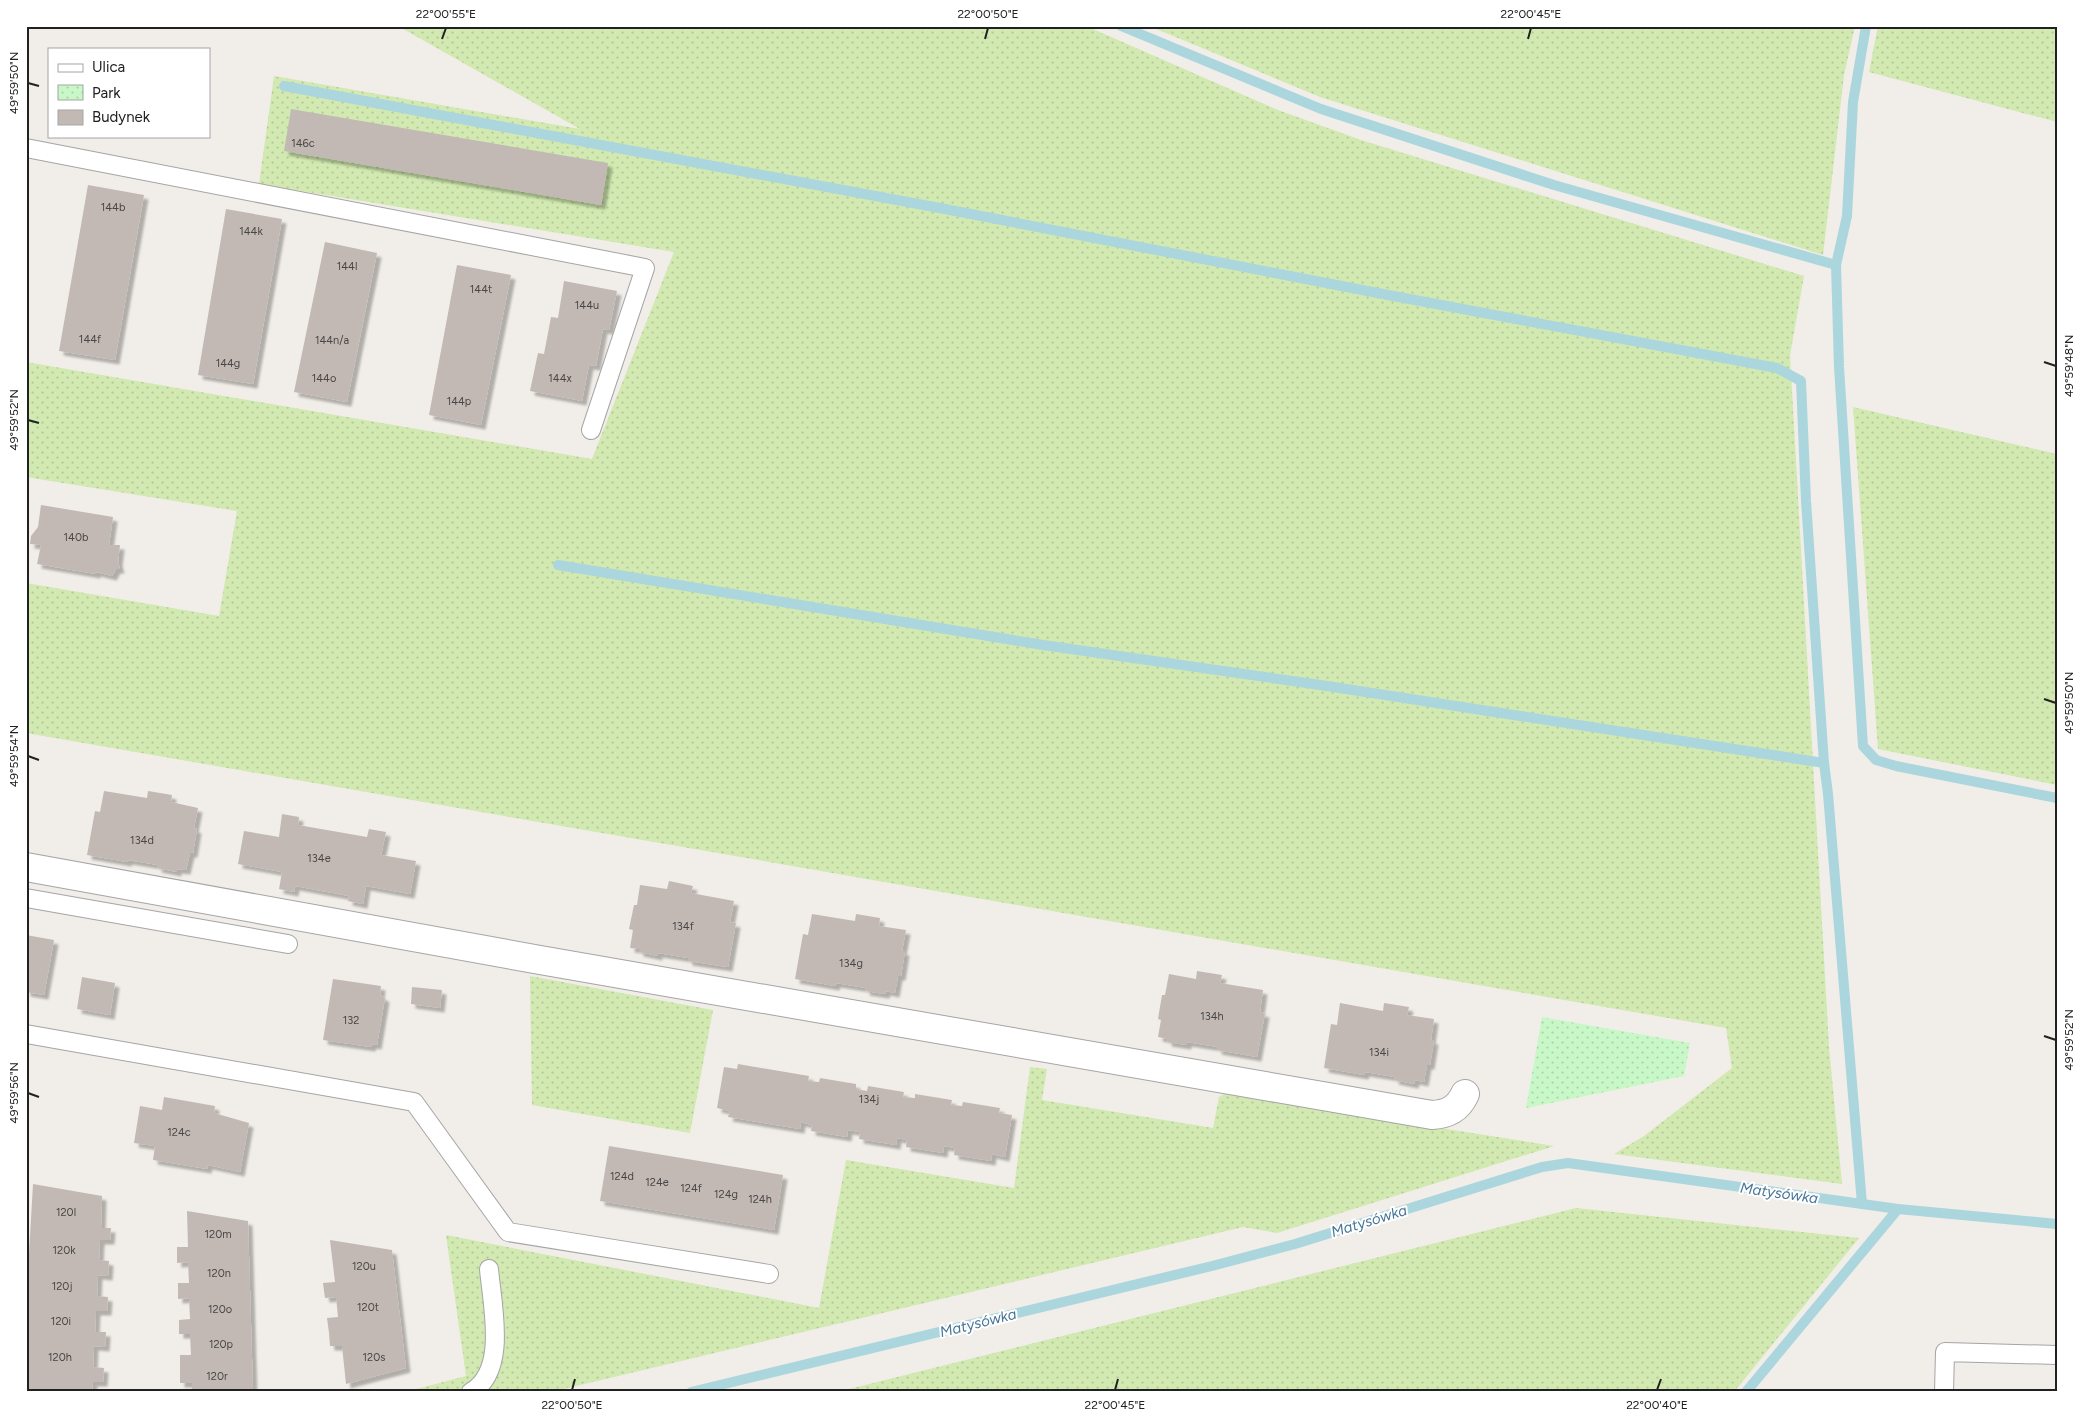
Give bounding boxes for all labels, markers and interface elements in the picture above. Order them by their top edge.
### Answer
text: 22°00'55"E [416,7,476,21]
text: 22°00'50"E [957,7,1019,21]
text: 22°00'45"E [1501,7,1561,21]
legend [48,48,210,138]
text: 49°59'50"N [7,52,21,114]
text: Ulica [92,58,125,76]
text: Park [92,84,121,102]
text: Budynek [92,108,151,126]
house number: 146c [291,137,315,150]
house number: 144b [101,201,125,214]
house number: 144k [239,225,263,238]
house number: 144l [337,260,357,273]
house number: 144t [470,283,492,296]
house number: 144u [575,299,599,312]
house number: 144f [79,333,102,346]
house number: 144n/a [315,334,349,347]
text: 49°59'48"N [2062,335,2076,397]
house number: 144g [216,357,240,370]
house number: 144o [312,372,336,385]
house number: 144x [548,372,572,385]
text: 49°59'52"N [7,389,21,451]
house number: 144p [447,395,472,408]
house number: 140b [64,531,88,544]
text: 49°59'50"N [2062,672,2076,734]
text: 49°59'54"N [7,725,21,787]
house number: 134d [130,834,154,847]
house number: 134e [307,852,331,865]
house number: 134f [672,920,695,933]
house number: 134g [839,957,863,970]
text: 49°59'52"N [2062,1009,2076,1071]
house number: 134h [1200,1010,1224,1023]
house number: 132 [343,1014,359,1027]
house number: 134i [1369,1046,1389,1059]
text: 49°59'56"N [7,1062,21,1124]
house number: 134j [859,1093,879,1106]
house number: 124c [167,1126,191,1139]
house number: 124d [610,1170,634,1183]
house number: 124e [645,1176,669,1189]
water label: Matysówka [1739,1179,1819,1207]
house number: 124f [680,1182,703,1195]
house number: 124g [714,1188,738,1201]
house number: 124h [748,1193,772,1206]
water label: Matysówka [1329,1201,1409,1241]
house number: 120l [56,1206,76,1219]
house number: 120m [204,1228,232,1241]
house number: 120k [52,1244,76,1257]
house number: 120u [352,1260,376,1273]
house number: 120n [207,1267,231,1280]
house number: 120j [52,1280,72,1293]
house number: 120t [357,1301,379,1314]
house number: 120o [208,1303,232,1316]
water label: Matysówka [938,1305,1018,1341]
house number: 120i [51,1315,71,1328]
house number: 120p [209,1338,234,1351]
house number: 120h [48,1351,72,1364]
house number: 120s [363,1351,385,1364]
house number: 120r [206,1370,228,1383]
text: 22°00'50"E [541,1398,603,1412]
text: 22°00'45"E [1085,1398,1145,1412]
text: 22°00'40"E [1626,1398,1688,1412]

